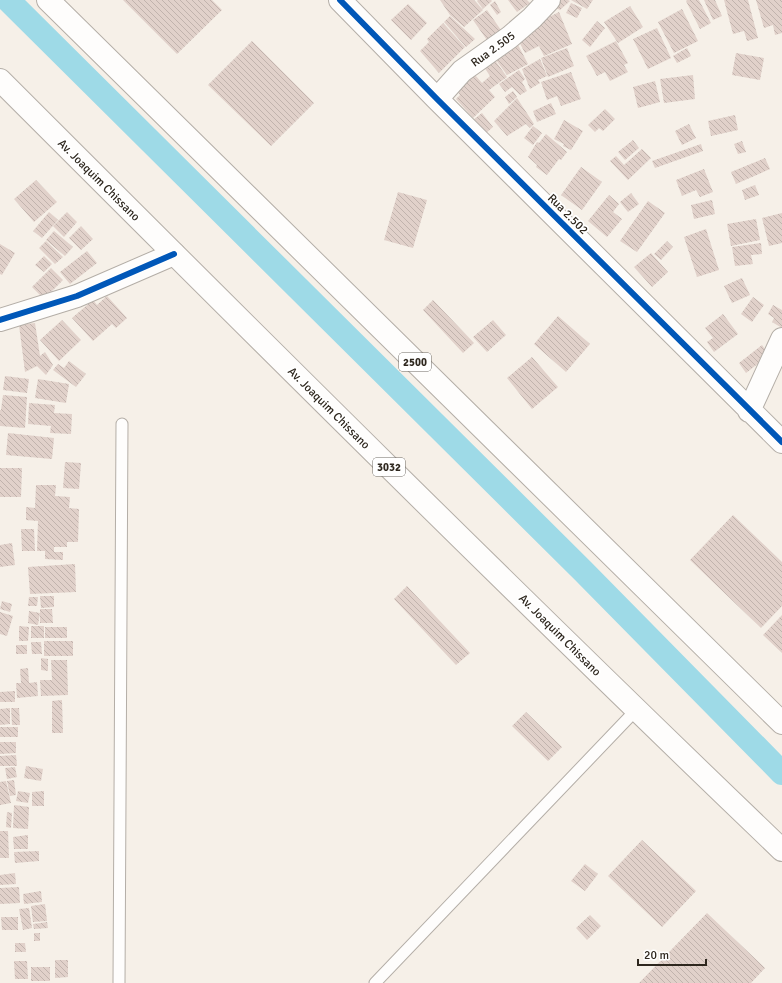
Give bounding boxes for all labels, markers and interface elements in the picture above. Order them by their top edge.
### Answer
street label: Rua 2.505 [468,28,518,71]
street label: Av. Joaquim Chissano [54,136,143,225]
street label: Rua 2.502 [544,191,591,238]
road number: 2500 [399,353,431,371]
street label: Av. Joaquim Chissano [284,364,373,453]
road number: 3032 [373,458,405,476]
street label: Av. Joaquim Chissano [515,591,604,680]
scale bar [638,941,706,967]
text: 20 m [644,948,669,963]

